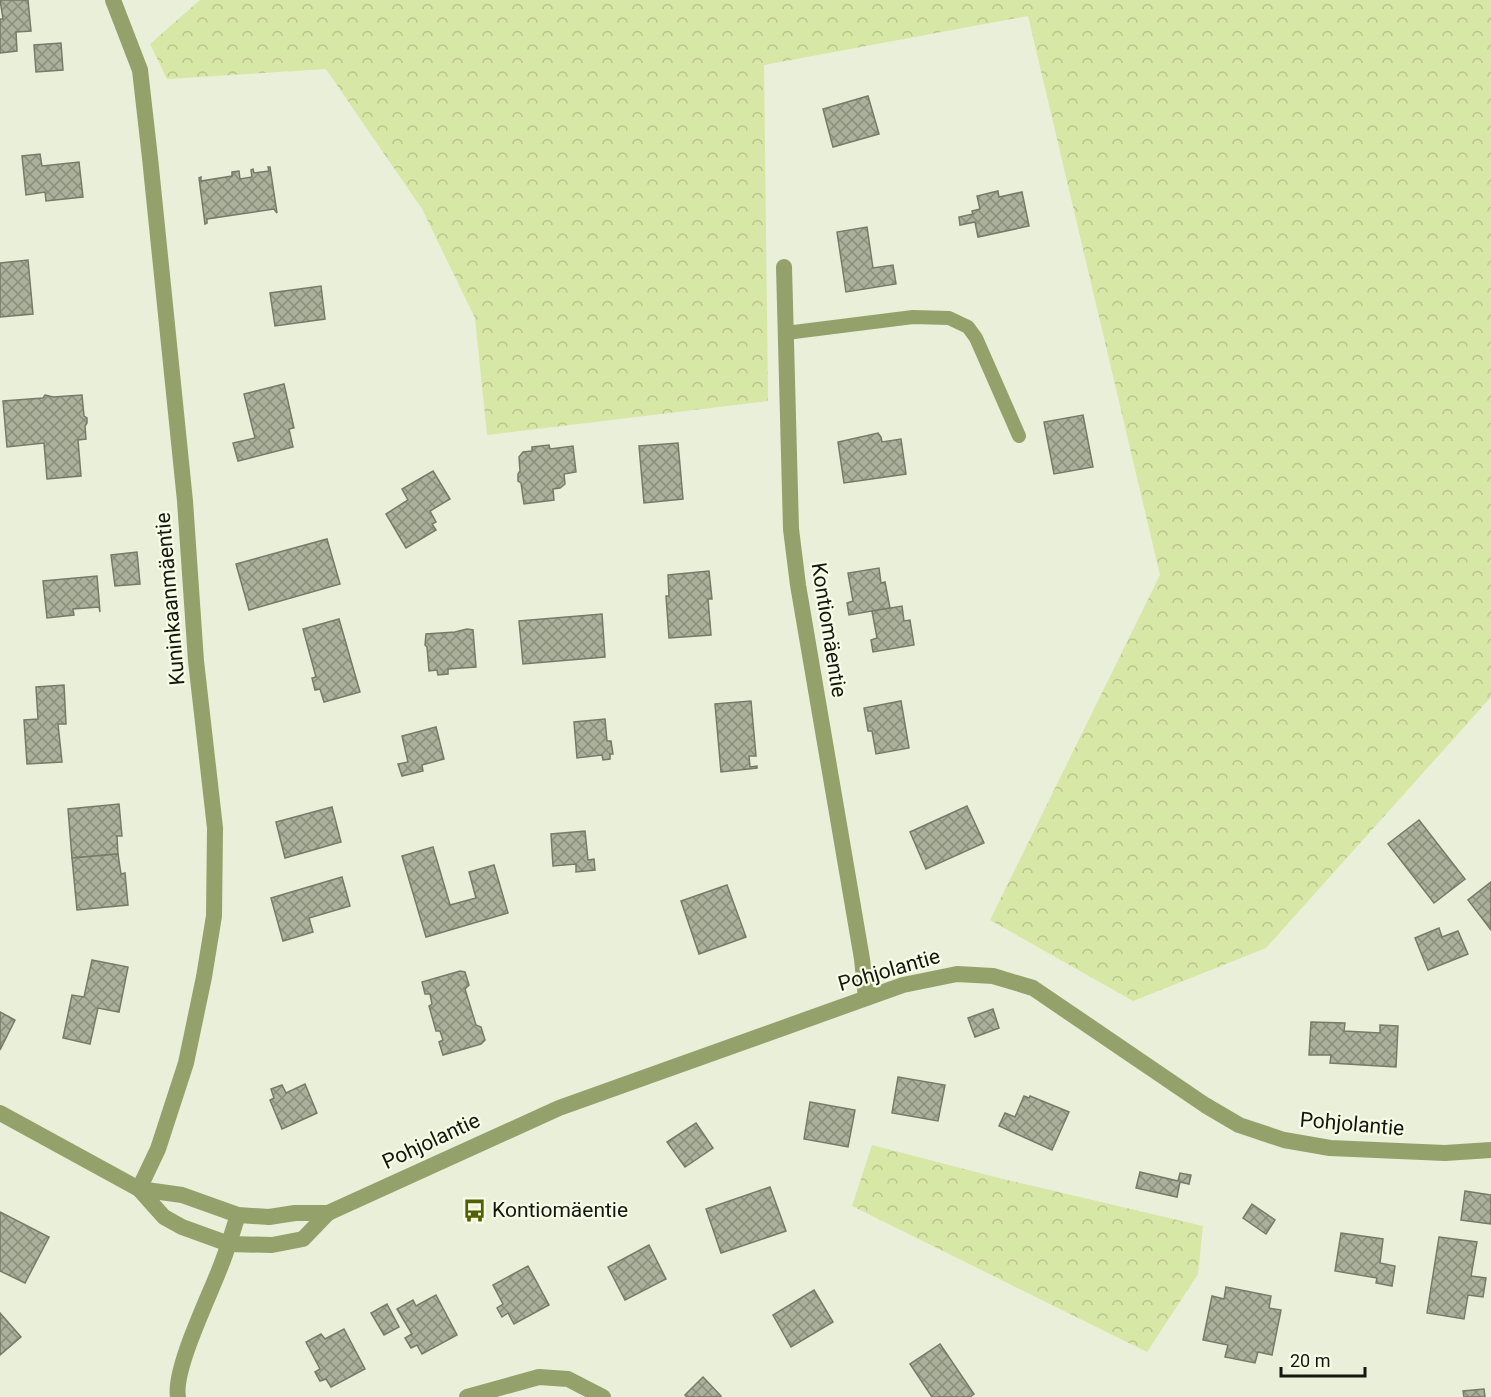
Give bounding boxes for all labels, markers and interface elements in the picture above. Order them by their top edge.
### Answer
street label: Kuninkaanmäentie [150,511,190,687]
street label: Kontiomäentie [807,561,851,699]
street label: Pohjolantie [835,944,943,996]
street label: Pohjolantie [1299,1107,1405,1141]
street label: Pohjolantie [378,1108,484,1174]
bus stop icon: Kontiomäentie [461,1197,487,1223]
place label: Kontiomäentie [492,1198,628,1222]
scale bar [1281,1340,1365,1378]
text: 20 m [1290,1350,1330,1371]

